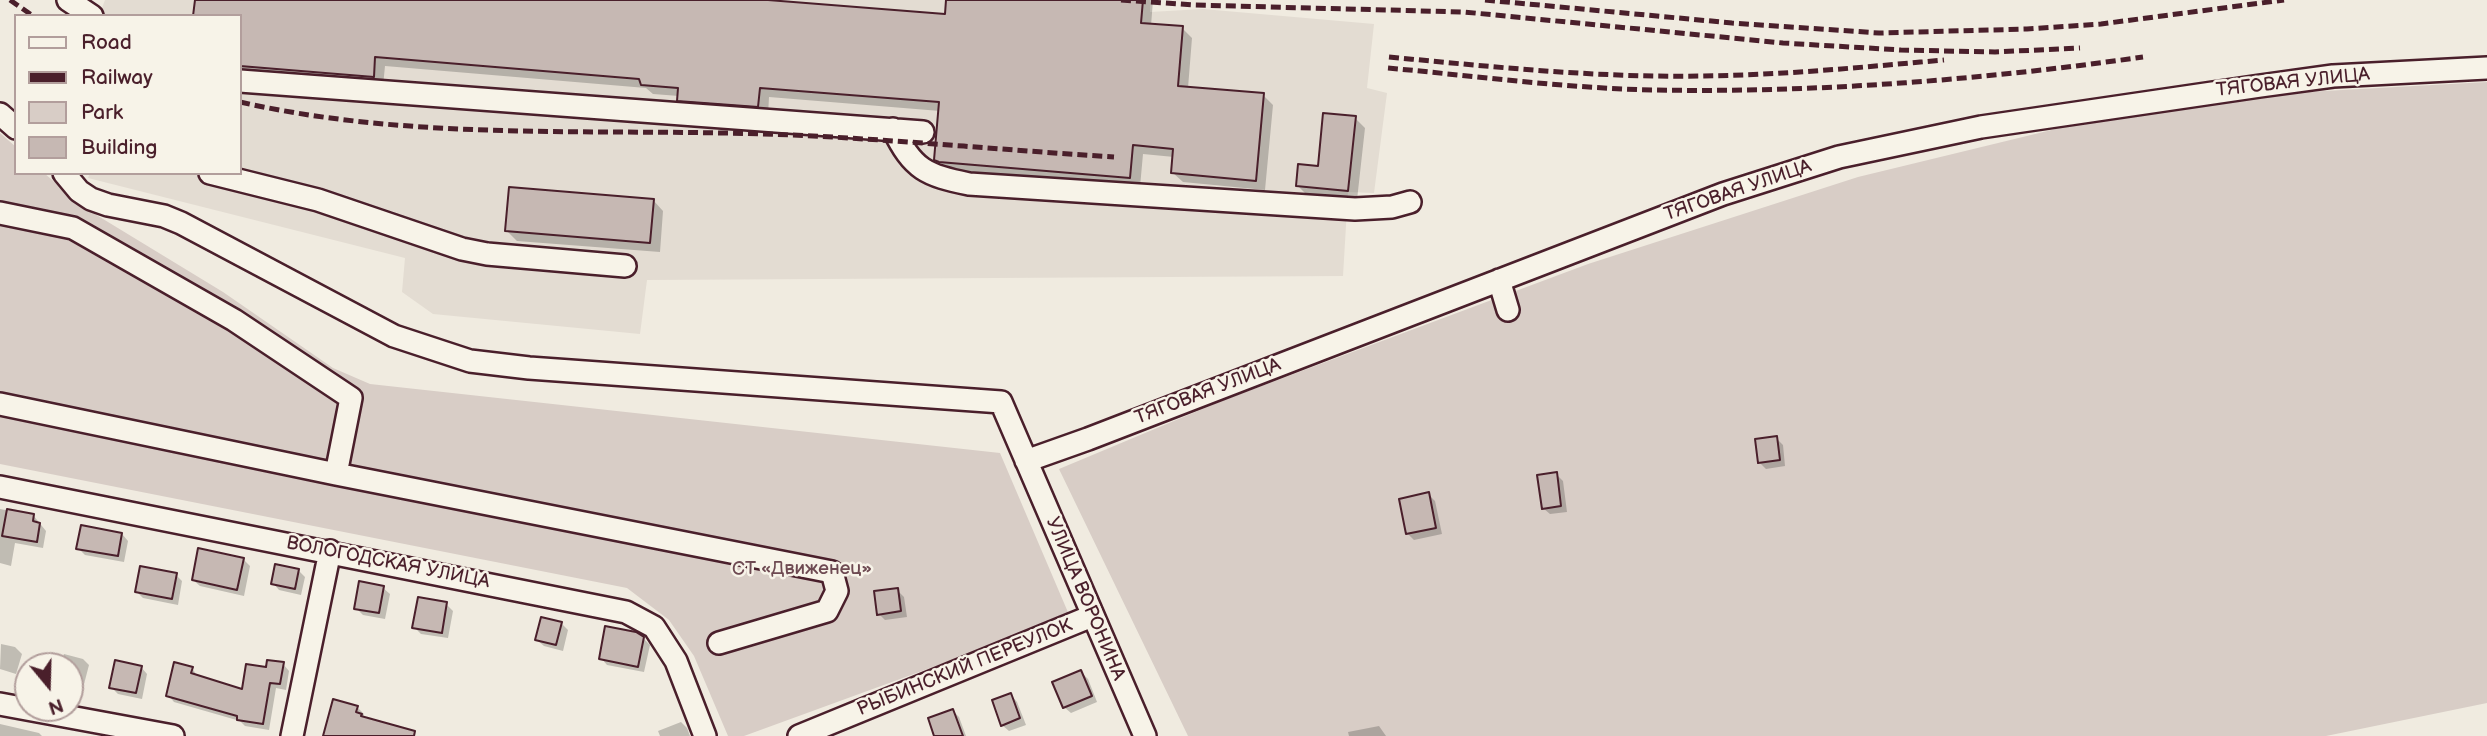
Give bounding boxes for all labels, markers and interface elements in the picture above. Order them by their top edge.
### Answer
legend [14,14,242,175]
text: Road [81,30,132,55]
street label: ТЯГОВАЯ УЛИЦА [2215,64,2371,102]
text: Railway [81,65,153,90]
text: Park [81,100,123,125]
text: Building [81,135,157,160]
street label: ТЯГОВАЯ УЛИЦА [1661,155,1815,227]
street label: ТЯГОВАЯ УЛИЦА [1132,354,1284,430]
street label: УЛИЦА ВОРОНИНА [1040,514,1130,684]
street label: ВОЛОГОДСКАЯ УЛИЦА [284,532,492,594]
park label: СТ «Движенец» [732,558,872,580]
street label: РЫБИНСКИЙ ПЕРЕУЛОК [854,614,1076,722]
north arrow [14,652,84,722]
text: N [45,692,66,719]

